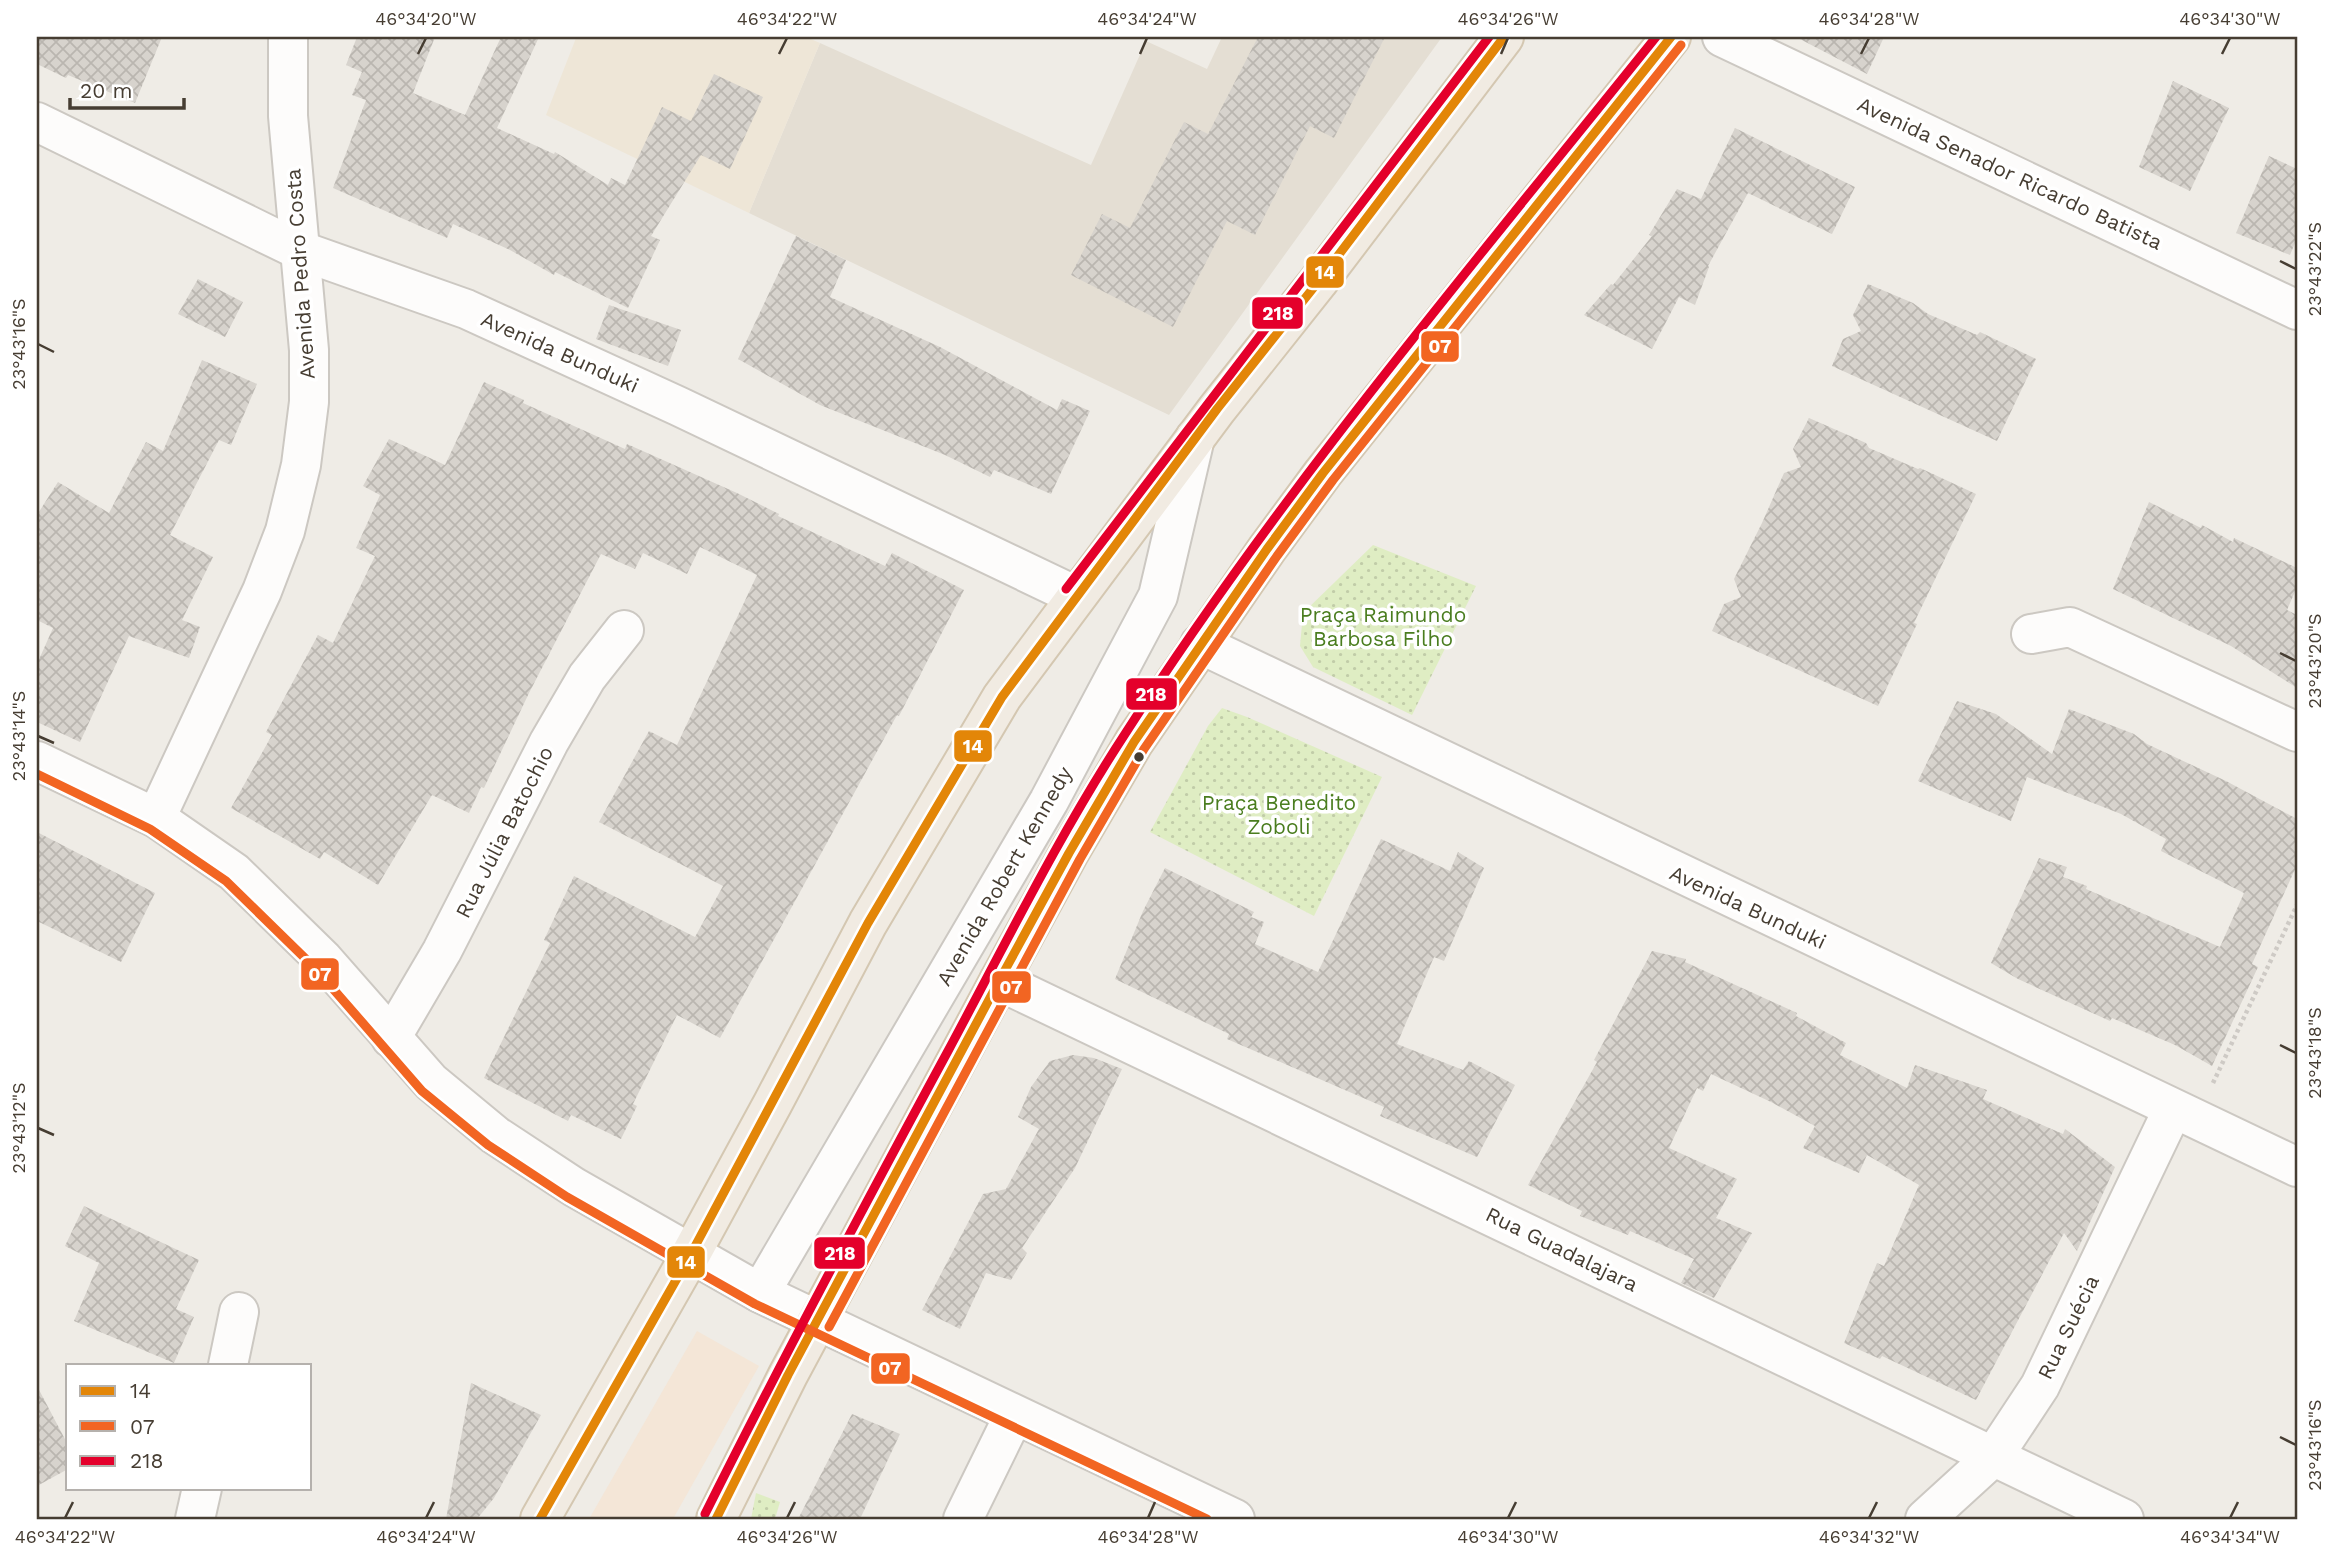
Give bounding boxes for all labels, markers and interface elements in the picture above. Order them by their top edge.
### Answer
text: 46°34'20"W [375,8,477,29]
text: 46°34'22"W [737,8,837,29]
text: 46°34'24"W [1097,8,1197,29]
text: 46°34'26"W [1457,8,1559,29]
text: 46°34'28"W [1818,8,1920,29]
text: 46°34'30"W [2179,8,2281,29]
scale bar [70,66,184,110]
text: 20 m [80,78,132,103]
street label: Avenida Senador Ricardo Batista [1854,91,2167,255]
street label: Avenida Pedro Costa [280,168,320,380]
text: 23°43'22"S [2304,222,2325,316]
line badge: 14 [1305,255,1345,289]
text: 14 [1315,261,1335,284]
line badge: 218 [1251,296,1304,330]
text: 23°43'16"S [8,298,29,390]
text: 218 [1262,302,1294,325]
street label: Avenida Bunduki [477,306,643,398]
line badge: 07 [1420,330,1460,363]
text: 07 [1428,335,1452,358]
park label: Praça Raimundo Barbosa Filho [1300,602,1466,651]
text: 23°43'20"S [2304,613,2325,709]
line badge: 218 [1125,677,1178,711]
text: 218 [1135,683,1167,706]
text: 23°43'14"S [8,691,29,781]
line badge: 14 [953,729,993,763]
text: 14 [963,735,983,758]
street label: Rua Júlia Batochio [450,742,558,922]
unlabelled marker [1132,750,1146,764]
street label: Avenida Robert Kennedy [931,762,1077,990]
park label: Praça Benedito Zoboli [1202,790,1356,839]
street label: Avenida Bunduki [1666,860,1830,954]
line badge: 07 [300,957,340,991]
text: 07 [308,963,332,986]
line badge: 07 [991,970,1032,1004]
text: 07 [999,976,1023,999]
text: 23°43'18"S [2304,1007,2325,1099]
text: 23°43'12"S [8,1083,29,1173]
street label: Rua Guadalajara [1482,1201,1642,1297]
line badge: 218 [813,1236,866,1270]
text: 218 [824,1242,856,1265]
line badge: 14 [666,1245,706,1279]
text: 14 [676,1251,696,1274]
street label: Rua Suécia [2032,1271,2104,1383]
line badge: 07 [870,1352,911,1385]
text: 07 [878,1357,902,1380]
legend [66,1364,312,1490]
text: 14 [130,1378,151,1403]
text: 23°43'16"S [2304,1399,2325,1491]
text: 07 [130,1414,155,1439]
text: 218 [130,1448,163,1473]
text: 46°34'22"W [15,1526,115,1547]
text: 46°34'24"W [376,1526,476,1547]
text: 46°34'26"W [736,1526,838,1547]
text: 46°34'28"W [1097,1526,1199,1547]
text: 46°34'30"W [1457,1526,1559,1547]
text: 46°34'32"W [1819,1526,1919,1547]
text: 46°34'34"W [2180,1526,2280,1547]

